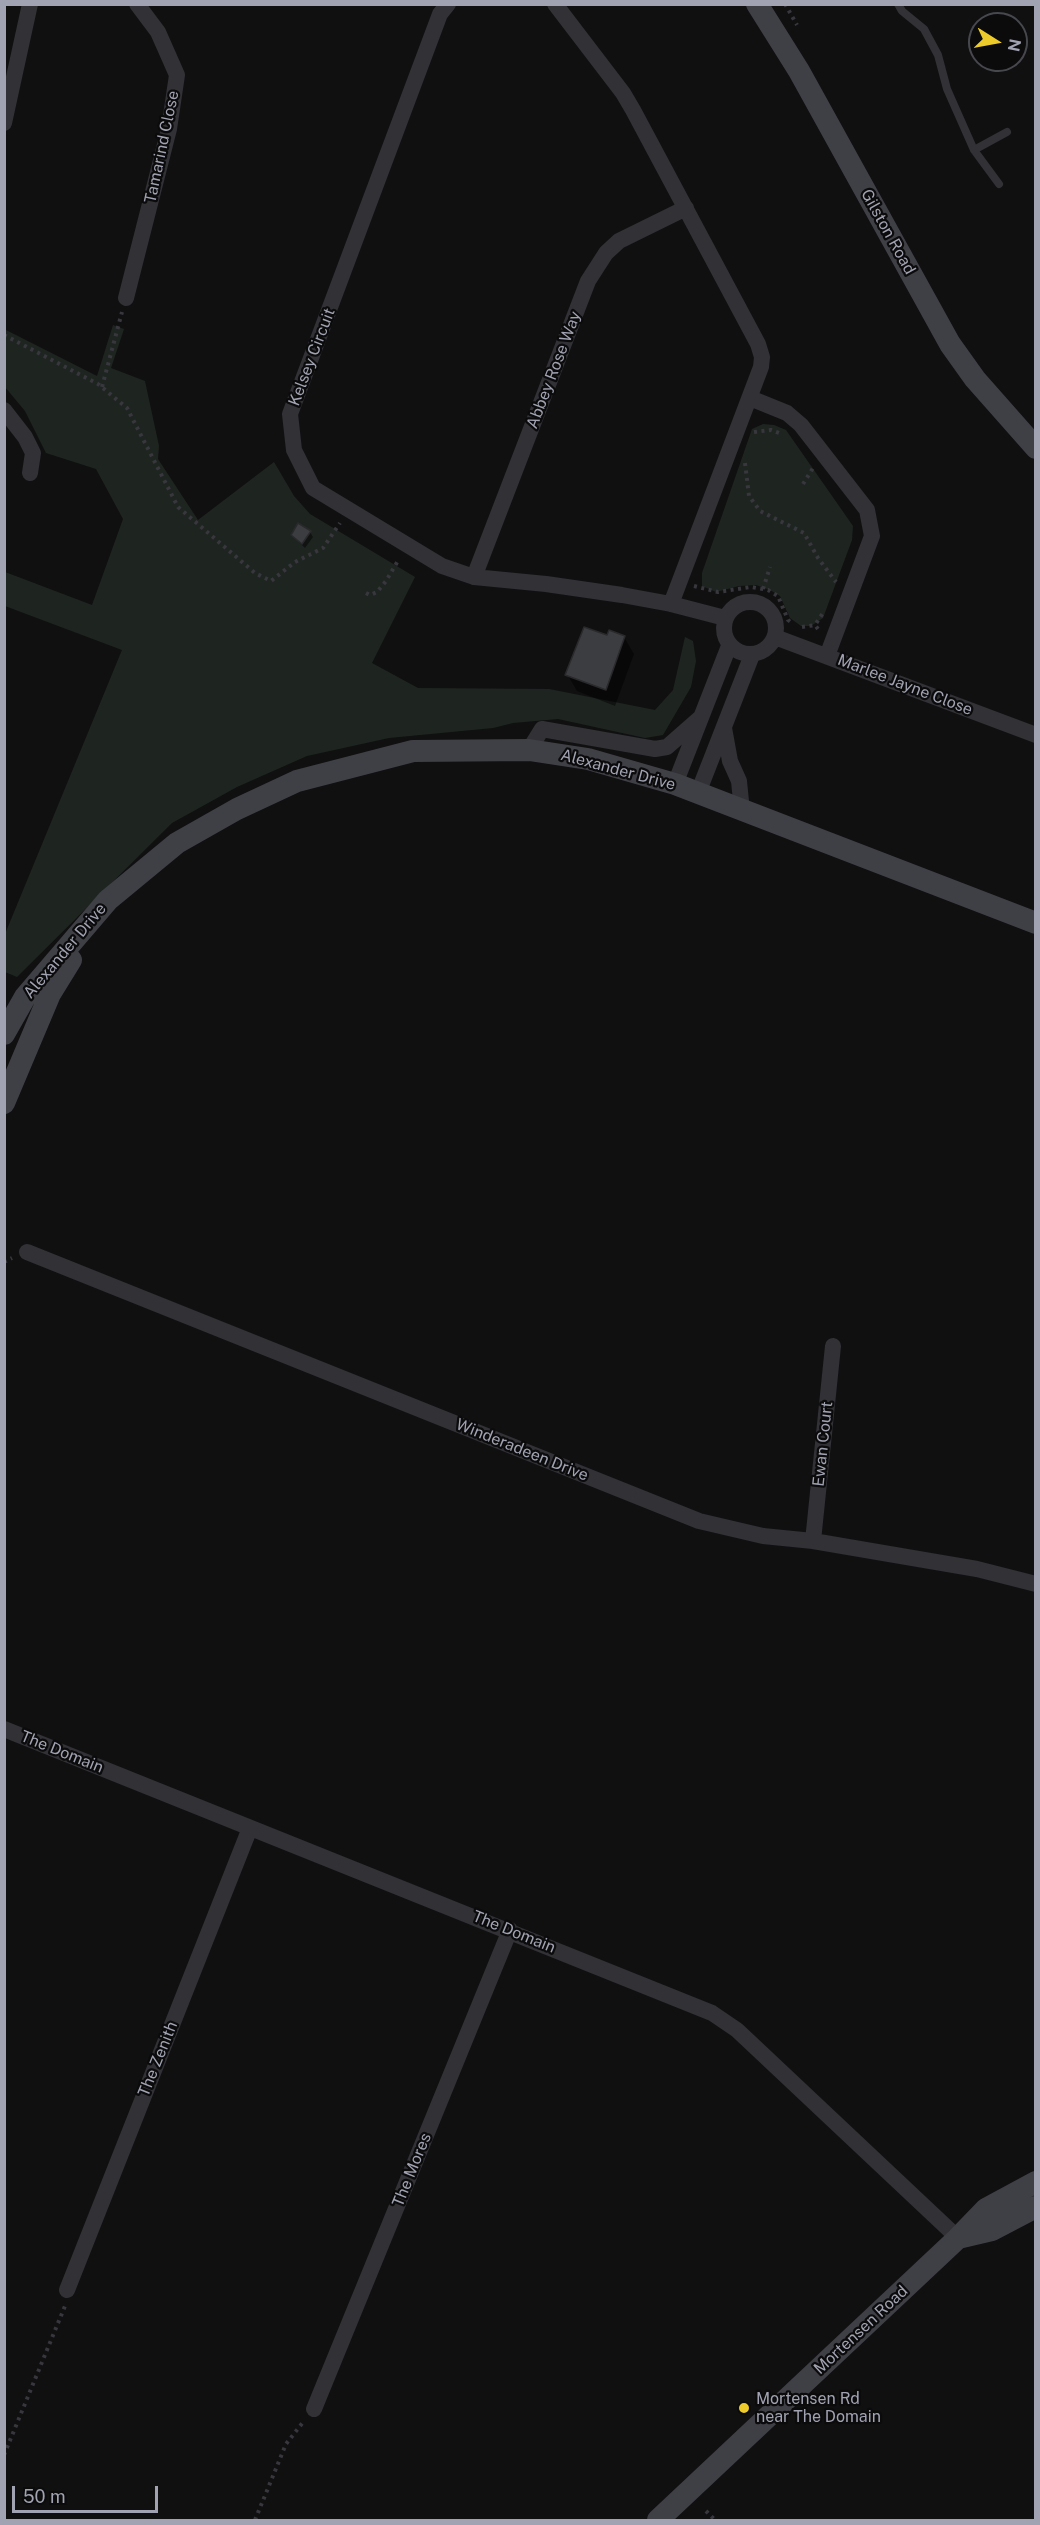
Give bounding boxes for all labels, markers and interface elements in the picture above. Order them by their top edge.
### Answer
north arrow [968,12,1028,72]
text: N [1004,37,1025,53]
street label: Tamarind Close [141,89,183,205]
street label: Gilston Road [857,186,919,278]
street label: Kelsey Circuit [285,305,339,409]
street label: Abbey Rose Way [523,309,585,431]
street label: Marlee Jayne Close [835,650,975,720]
street label: Alexander Drive [558,745,678,795]
street label: Alexander Drive [20,900,110,1002]
street label: Ewan Court [809,1400,837,1488]
street label: Winderadeen Drive [453,1415,591,1485]
street label: The Domain [18,1727,106,1777]
street label: The Domain [470,1907,558,1957]
street label: The Zenith [134,2019,182,2099]
street label: The Mores [388,2130,436,2210]
street label: Mortensen Road [810,2282,912,2378]
place label: Mortensen Rd near The Domain [756,2389,881,2427]
marker: Mortensen Rd near The Domain [737,2401,751,2415]
scale bar [15,2474,160,2512]
text: 50 m [23,2486,66,2507]

